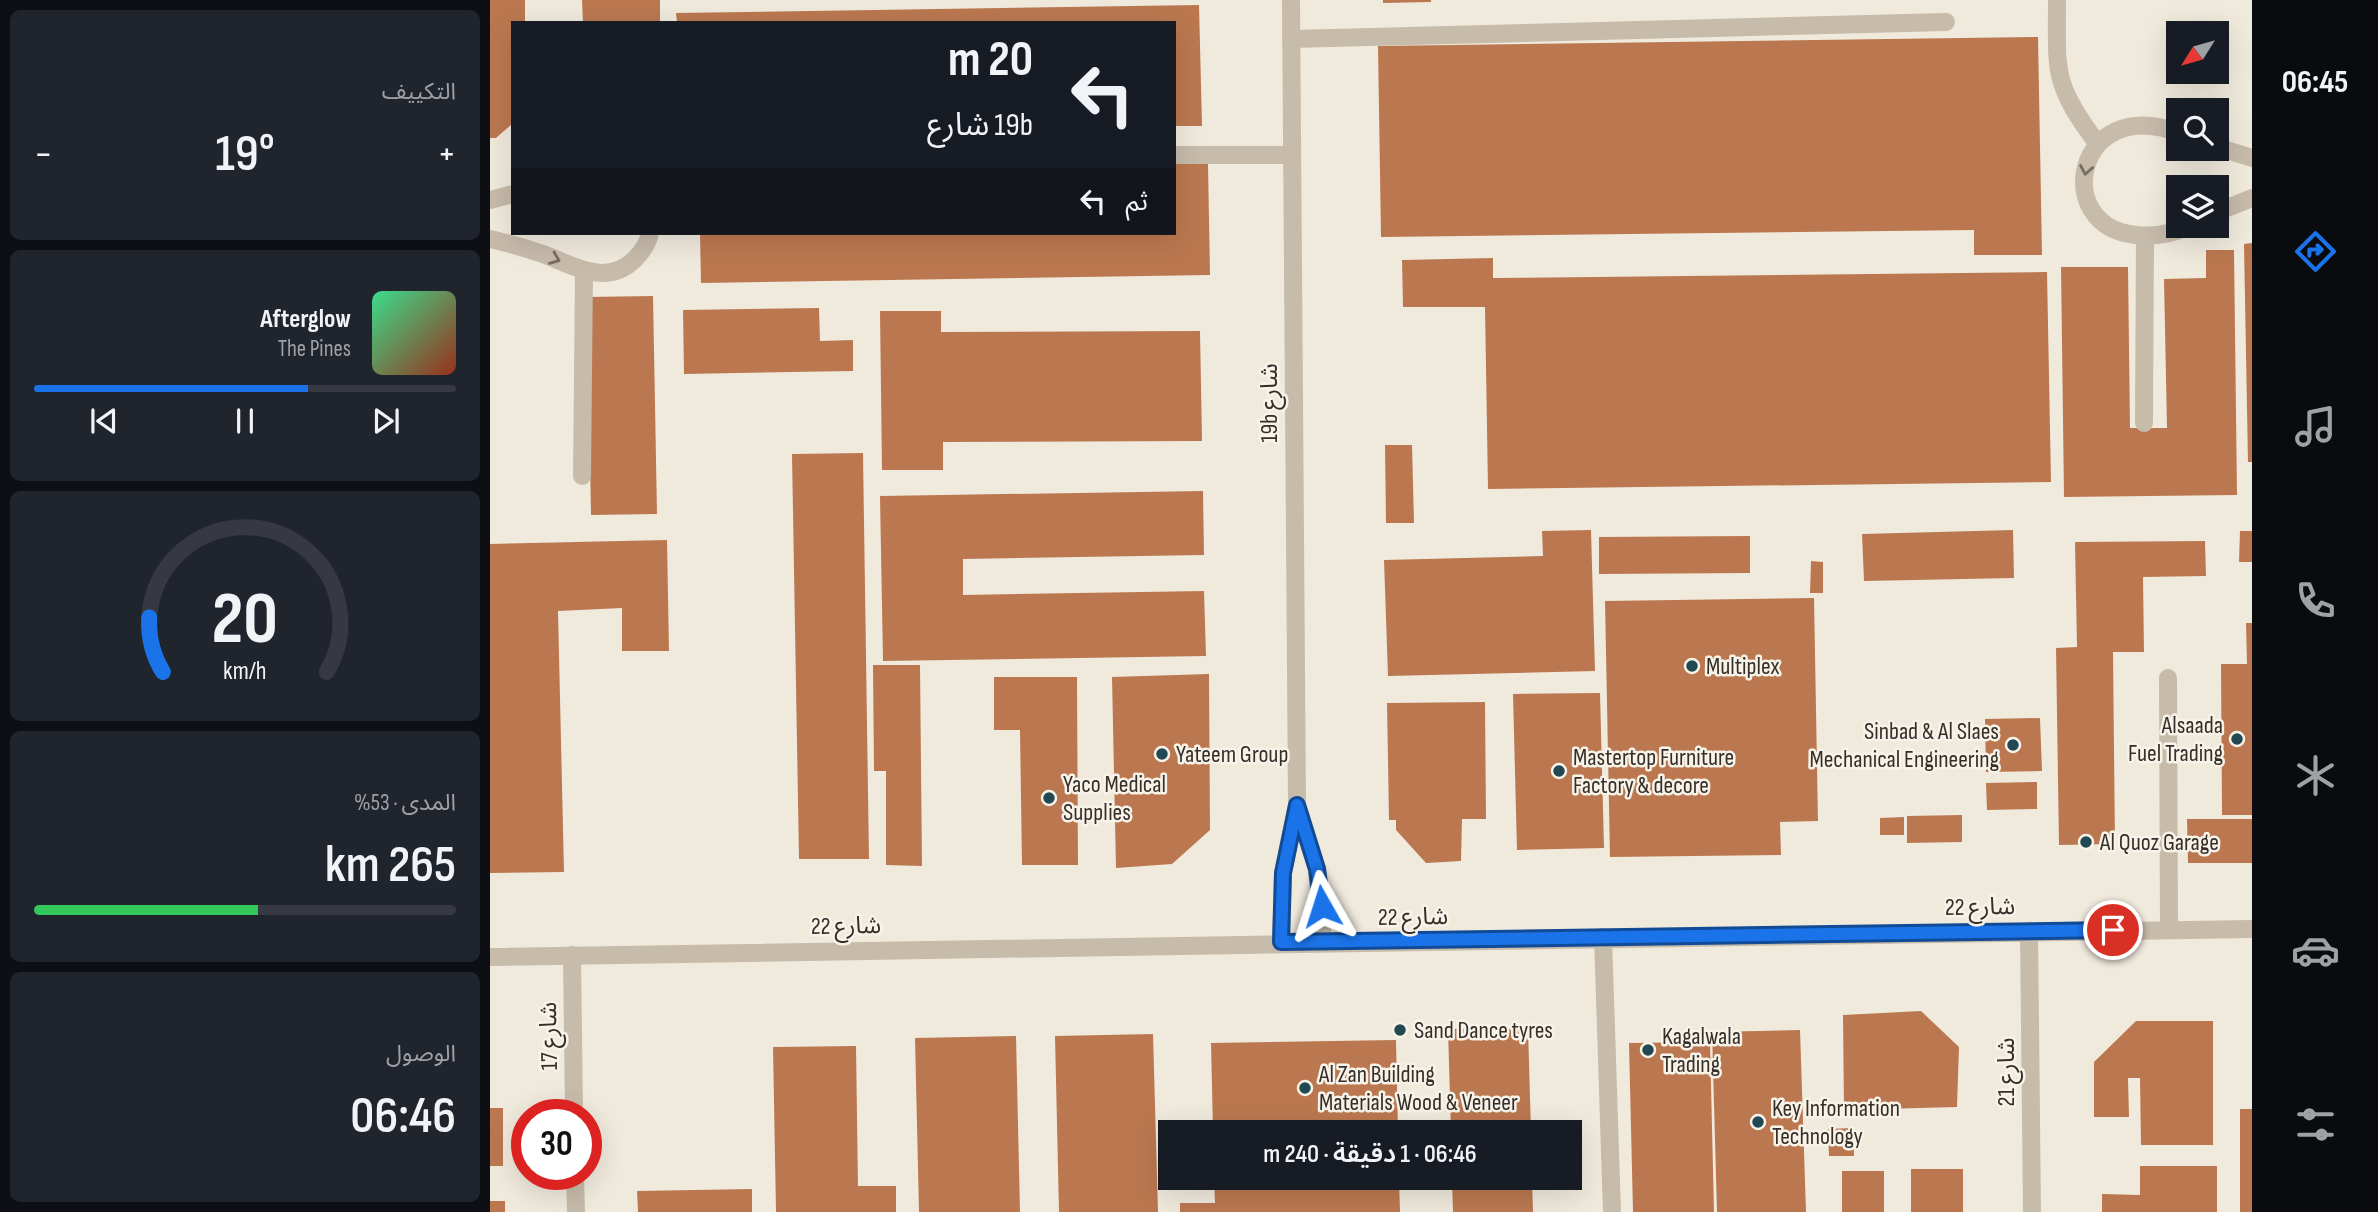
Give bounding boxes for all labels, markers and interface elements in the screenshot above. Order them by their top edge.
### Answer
north arrow [2166,21,2230,84]
map controls [2166,21,2229,238]
text: 20 m [948,31,1033,90]
icon: left [1057,49,1148,140]
text: 06:45 [2282,63,2348,102]
text: التكييف [382,78,456,106]
button: search [2166,98,2229,161]
text: 19b شارع [927,106,1033,145]
text: 19° [215,123,275,186]
text: − [34,132,53,177]
text: + [437,132,456,177]
one-way arrow [2079,164,2094,176]
button: layers [2166,175,2229,238]
icon: left [1074,182,1112,220]
text: ثم [1126,187,1148,218]
icon: directions [2291,227,2340,276]
one-way arrow [548,251,560,265]
text: Afterglow [260,304,351,335]
text: The Pines [278,335,351,363]
street label: 19b شارع [1255,363,1286,443]
icon: previous [85,402,123,440]
icon: pause [226,402,264,440]
icon: next [367,402,405,440]
icon: music [2291,402,2340,451]
text: 20 [212,576,278,664]
icon: phone [2291,576,2340,625]
place label: Multiplex [1706,652,1779,681]
text: km/h [223,656,267,687]
marker: Multiplex [1684,658,1700,674]
place label: Alsaada Fuel Trading [2128,711,2223,768]
place label: Sinbad & Al Slaes Mechanical Engineering [1809,717,1999,774]
marker: Alsaada Fuel Trading [2229,731,2245,747]
marker: Sinbad & Al Slaes Mechanical Engineering [2005,737,2021,753]
place label: Yateem Group [1176,740,1288,769]
place label: Mastertop Furniture Factory & decore [1573,743,1734,800]
marker: Yateem Group [1154,746,1170,762]
icon: climate [2291,751,2340,800]
marker: Mastertop Furniture Factory & decore [1551,763,1567,779]
place label: Yaco Medical Supplies [1063,770,1166,827]
text: المدى · 53% [354,789,456,817]
marker: Yaco Medical Supplies [1041,790,1057,806]
place label: Al Quoz Garage [2099,828,2219,857]
text: 265 km [325,834,456,897]
marker: Al Quoz Garage [2078,834,2094,850]
position arrow [1285,869,1359,943]
street label: شارع 22 [1945,892,2015,924]
pin [2083,900,2143,960]
street label: شارع 22 [1378,902,1448,934]
street label: شارع 22 [811,911,881,943]
icon: arrive [2094,911,2132,949]
icon: car [2291,926,2340,975]
street label: شارع 17 [534,1001,566,1071]
place label: Sand Dance tyres [1414,1016,1553,1045]
marker: Sand Dance tyres [1392,1022,1408,1038]
place label: Kagalwala Trading [1662,1022,1741,1079]
street label: شارع 21 [1992,1038,2023,1106]
text: الوصول [386,1040,456,1068]
marker: Kagalwala Trading [1640,1042,1656,1058]
place label: Al Zan Building Materials Wood & Veneer [1318,1060,1518,1117]
marker: Al Zan Building Materials Wood & Veneer [1297,1080,1313,1096]
text: 06:46 [350,1085,456,1148]
place label: Key Information Technology [1772,1094,1900,1151]
speed limit sign: 30 [511,1099,602,1190]
icon: filters [2291,1100,2340,1149]
marker: Key Information Technology [1750,1114,1766,1130]
text: 06:46 · 1 دقيقة · 240 m [1263,1139,1477,1170]

